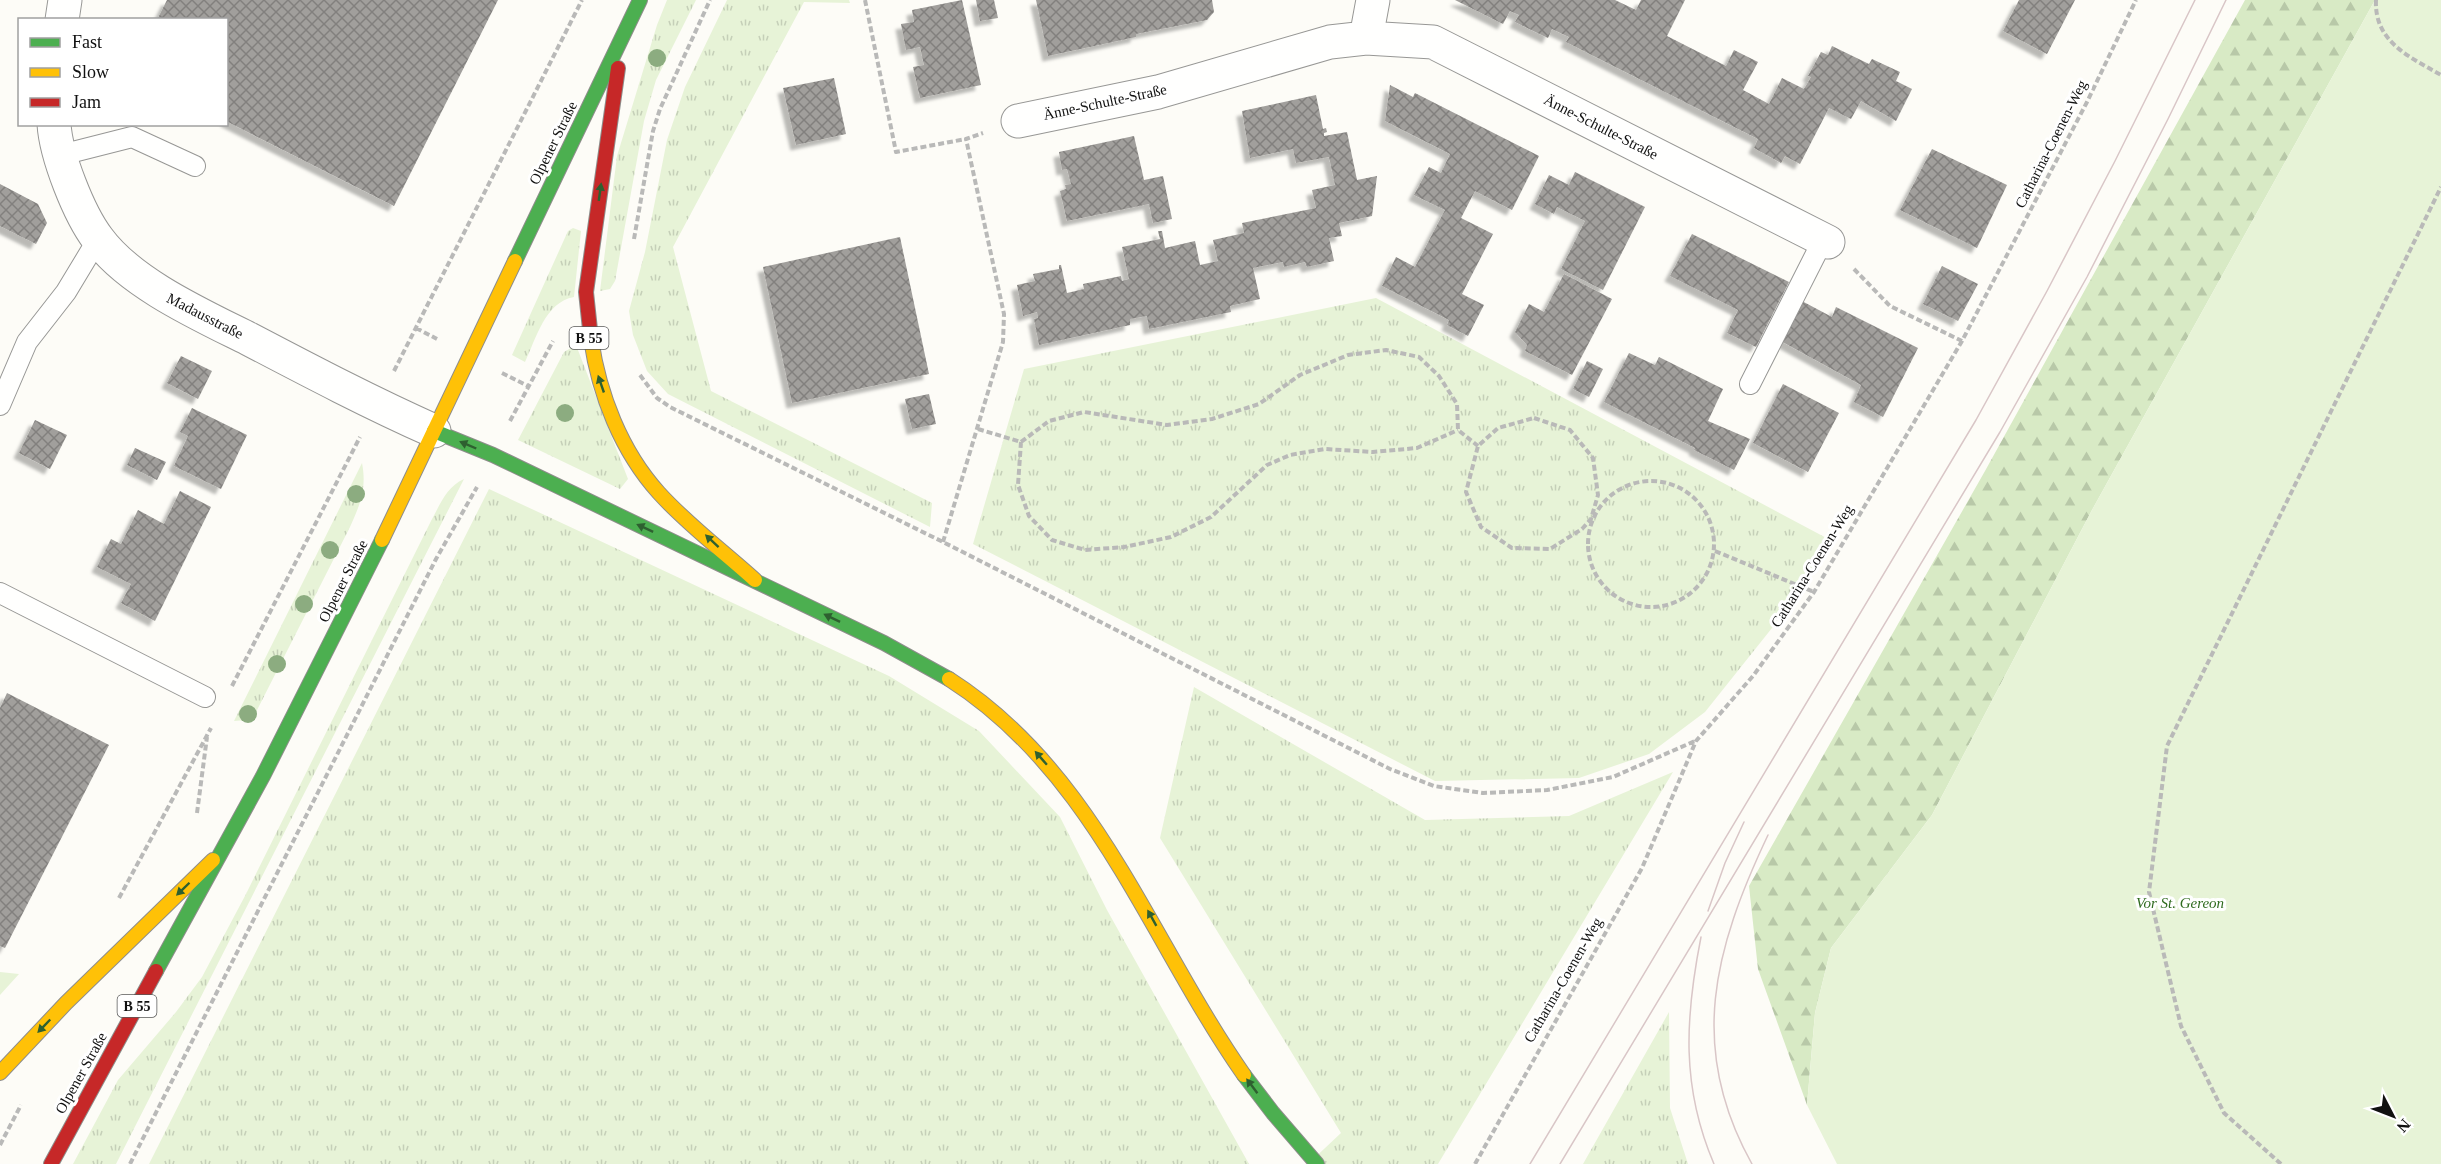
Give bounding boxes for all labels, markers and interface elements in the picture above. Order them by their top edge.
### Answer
legend [18,18,228,126]
text: Fast [72,32,102,52]
text: Slow [72,62,109,82]
street label: Catharina-Coenen-Weg [2012,77,2090,211]
street label: Änne-Schulte-Straße [1042,81,1169,123]
street label: Änne-Schulte-Straße [1541,91,1661,163]
text: Jam [72,92,101,112]
street label: Olpener Straße [526,99,580,187]
one-way arrow [595,182,604,201]
street label: Madausstraße [164,290,246,342]
road number: B 55 [570,327,608,349]
one-way arrow [596,375,605,393]
one-way arrow [459,440,477,450]
street label: Catharina-Coenen-Weg [1768,501,1856,630]
one-way arrow [636,524,653,533]
one-way arrow [705,534,719,548]
street label: Olpener Straße [315,537,371,625]
one-way arrow [823,613,840,622]
one-way arrow [1035,750,1048,766]
one-way arrow [176,882,191,896]
park label: Vor St. Gereon [2136,895,2224,911]
one-way arrow [1147,909,1157,926]
street label: Catharina-Coenen-Weg [1521,914,1605,1045]
road number: B 55 [118,995,156,1017]
one-way arrow [38,1018,52,1032]
street label: Olpener Straße [52,1029,110,1116]
one-way arrow [1246,1078,1258,1093]
north arrow [2363,1086,2423,1146]
text: N [2393,1116,2414,1136]

